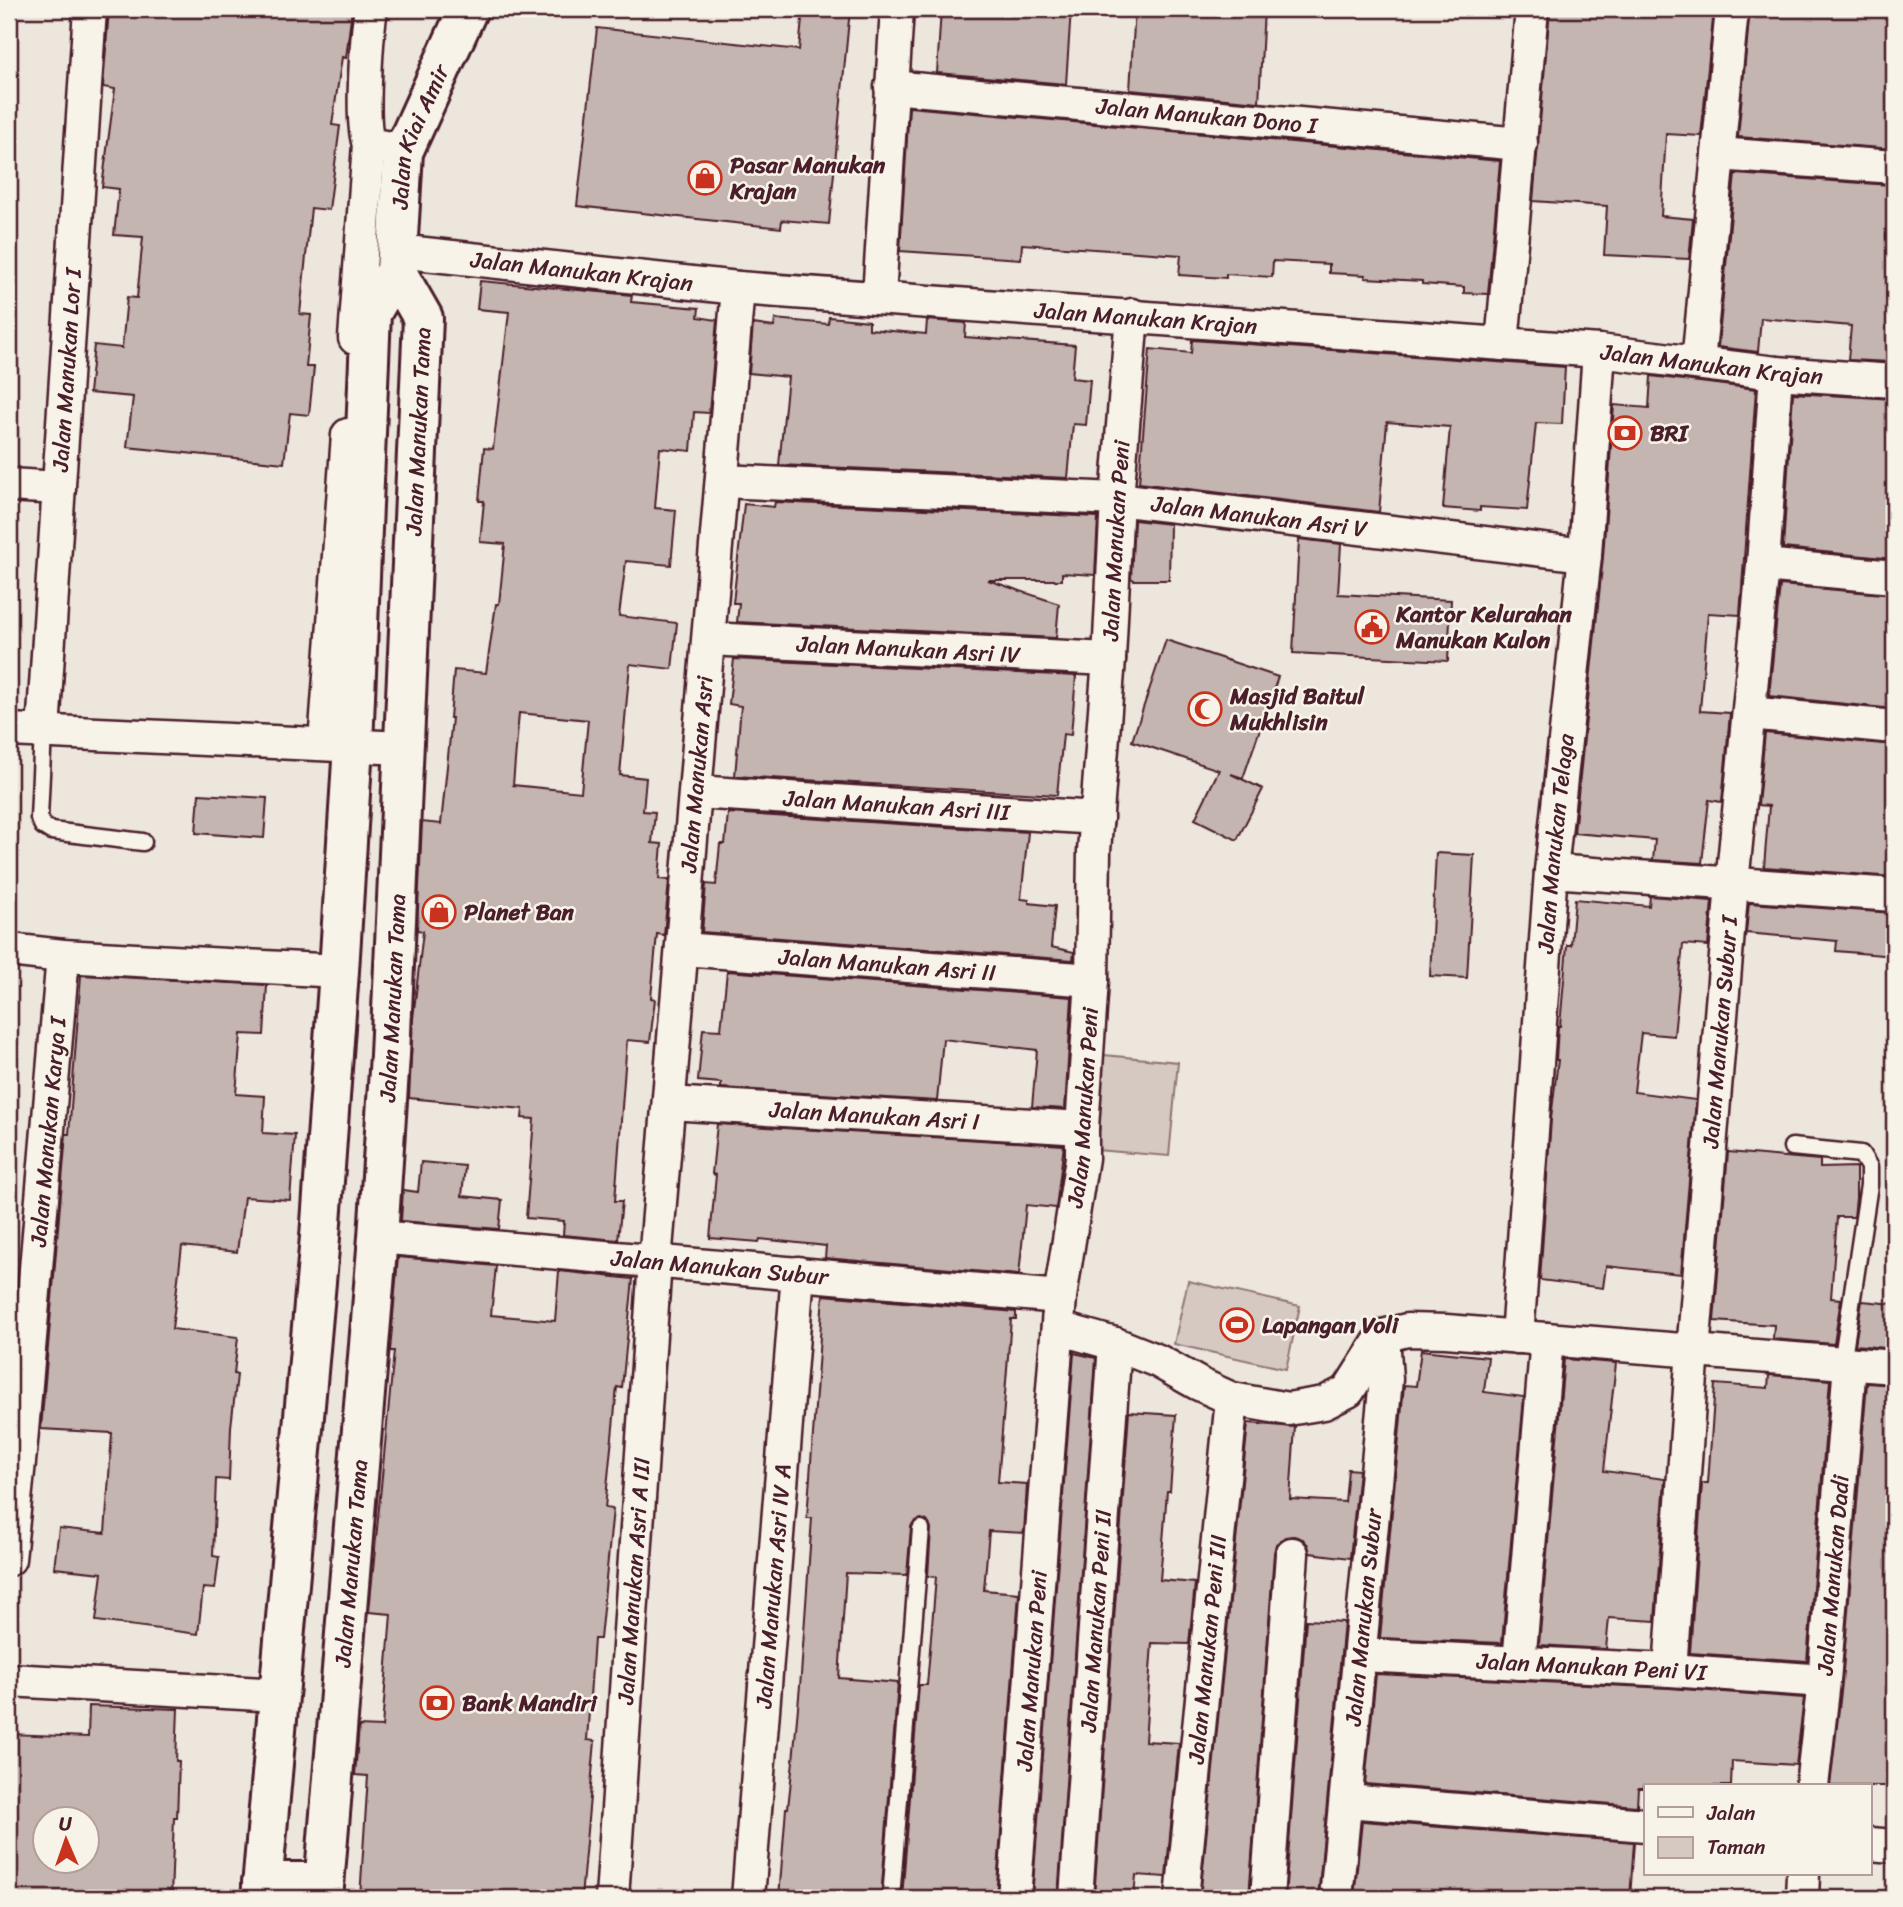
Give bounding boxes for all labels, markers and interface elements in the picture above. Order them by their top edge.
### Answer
street label: Jalan Kiai Amir [379,56,461,211]
street label: Jalan Manukan Dono I [1094,85,1321,146]
place label: Pasar Manukan Krajan [729,145,886,212]
shop icon: Pasar Manukan Krajan [686,159,724,197]
street label: Jalan Manukan Krajan [468,239,695,303]
street label: Jalan Manukan Lor I [39,265,94,474]
street label: Jalan Manukan Krajan [1032,289,1259,346]
street label: Jalan Manukan Tama [393,326,443,537]
street label: Jalan Manukan Krajan [1597,331,1824,397]
place label: BRI [1650,413,1689,454]
bank icon: BRI [1606,414,1644,452]
street label: Jalan Manukan Peni [1089,438,1142,643]
street label: Jalan Manukan Asri V [1148,483,1370,549]
place label: Kantor Kelurahan Manukan Kulon [1395,594,1573,661]
public building icon: Kantor Kelurahan Manukan Kulon [1353,608,1391,646]
street label: Jalan Manukan Asri IV [795,623,1022,675]
street label: Jalan Manukan Asri [668,674,725,875]
place label: Masjid Baitul Mukhlisin [1229,676,1366,743]
mosque icon: Masjid Baitul Mukhlisin [1186,690,1224,728]
street label: Jalan Manukan Telaga [1524,731,1586,956]
street label: Jalan Manukan Asri III [781,777,1013,833]
place label: Planet Ban [464,892,575,933]
street label: Jalan Manukan Tama [366,893,418,1104]
shop icon: Planet Ban [420,893,458,931]
street label: Jalan Manukan Subur I [1689,912,1750,1151]
street label: Jalan Manukan Asri II [776,936,997,993]
street label: Jalan Manukan Peni [1054,1005,1111,1212]
street label: Jalan Manukan Karya I [17,1013,78,1249]
street label: Jalan Manukan Asri I [767,1089,981,1142]
street label: Jalan Manukan Subur [608,1237,832,1297]
place label: Lapangan Voli [1262,1305,1400,1346]
sports icon: Lapangan Voli [1218,1306,1256,1344]
street label: Jalan Manukan Asri A III [605,1456,662,1707]
street label: Jalan Manukan Tama [322,1458,380,1670]
street label: Jalan Manukan Asri IV A [743,1462,803,1711]
street label: Jalan Manukan Dadi [1804,1473,1861,1678]
street label: Jalan Manukan Subur [1332,1505,1394,1729]
street label: Jalan Manukan Peni II [1067,1508,1124,1734]
street label: Jalan Manukan Peni III [1175,1533,1239,1767]
street label: Jalan Manukan Peni [1003,1568,1060,1773]
street label: Jalan Manukan Peni VI [1475,1640,1710,1693]
place label: Bank Mandiri [462,1683,598,1724]
bank icon: Bank Mandiri [418,1684,456,1722]
legend [1644,1784,1871,1876]
text: Jalan [1706,1794,1755,1832]
north arrow [32,1806,102,1876]
text: U [59,1807,74,1840]
text: Taman [1707,1828,1765,1866]

